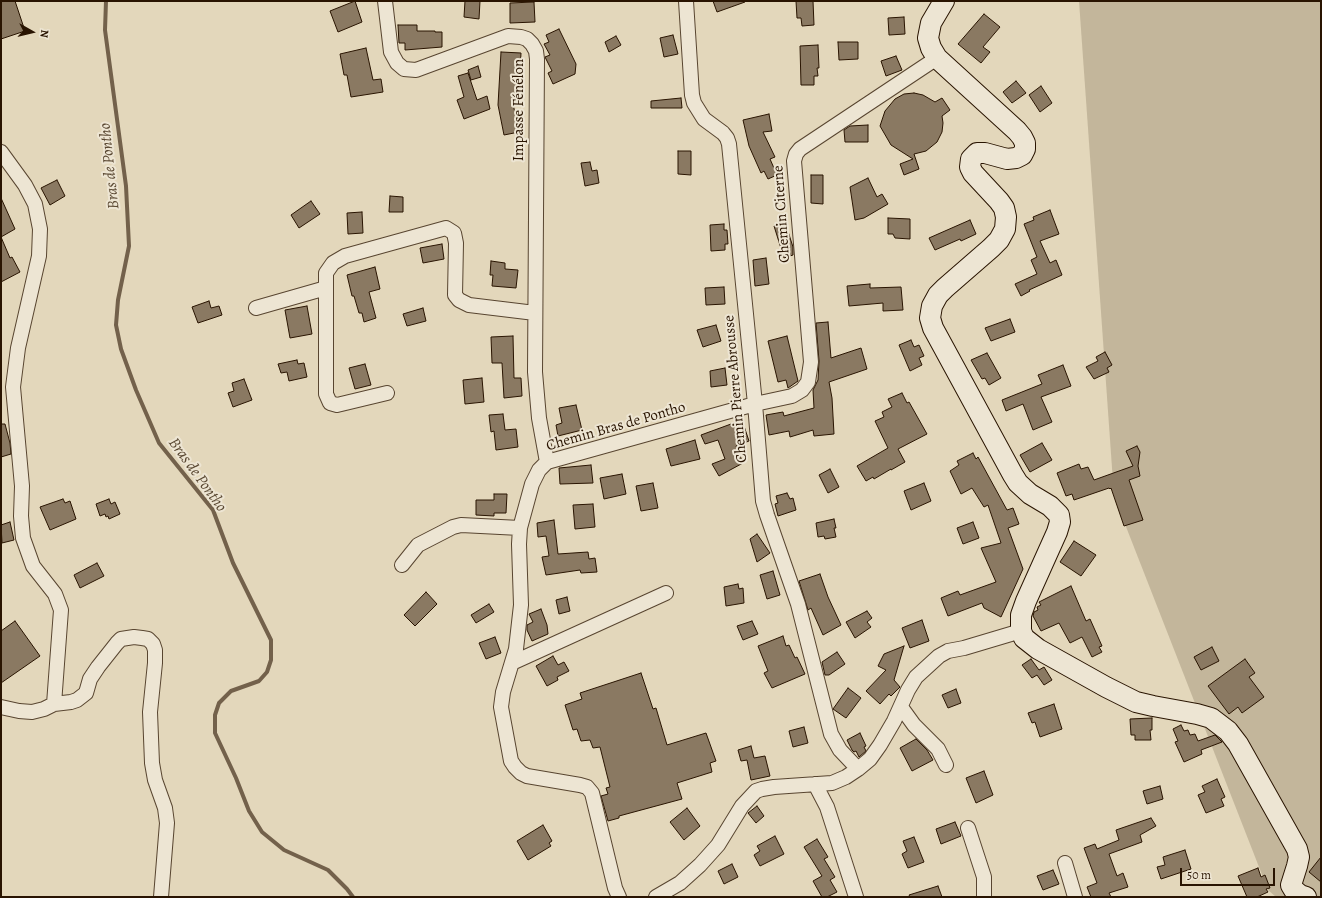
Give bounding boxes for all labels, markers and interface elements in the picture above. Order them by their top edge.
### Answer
north arrow [12,12,52,52]
text: N [36,29,52,39]
street label: Impasse Fénélon [510,59,528,161]
water label: Bras de Pontho [96,122,124,210]
street label: Chemin Citerne [770,165,794,263]
street label: Chemin Pierre Abrousse [721,314,751,464]
street label: Chemin Bras de Pontho [544,399,688,455]
water label: Bras de Pontho [164,434,230,516]
scale bar [1182,860,1277,886]
text: 50 m [1187,867,1211,883]

